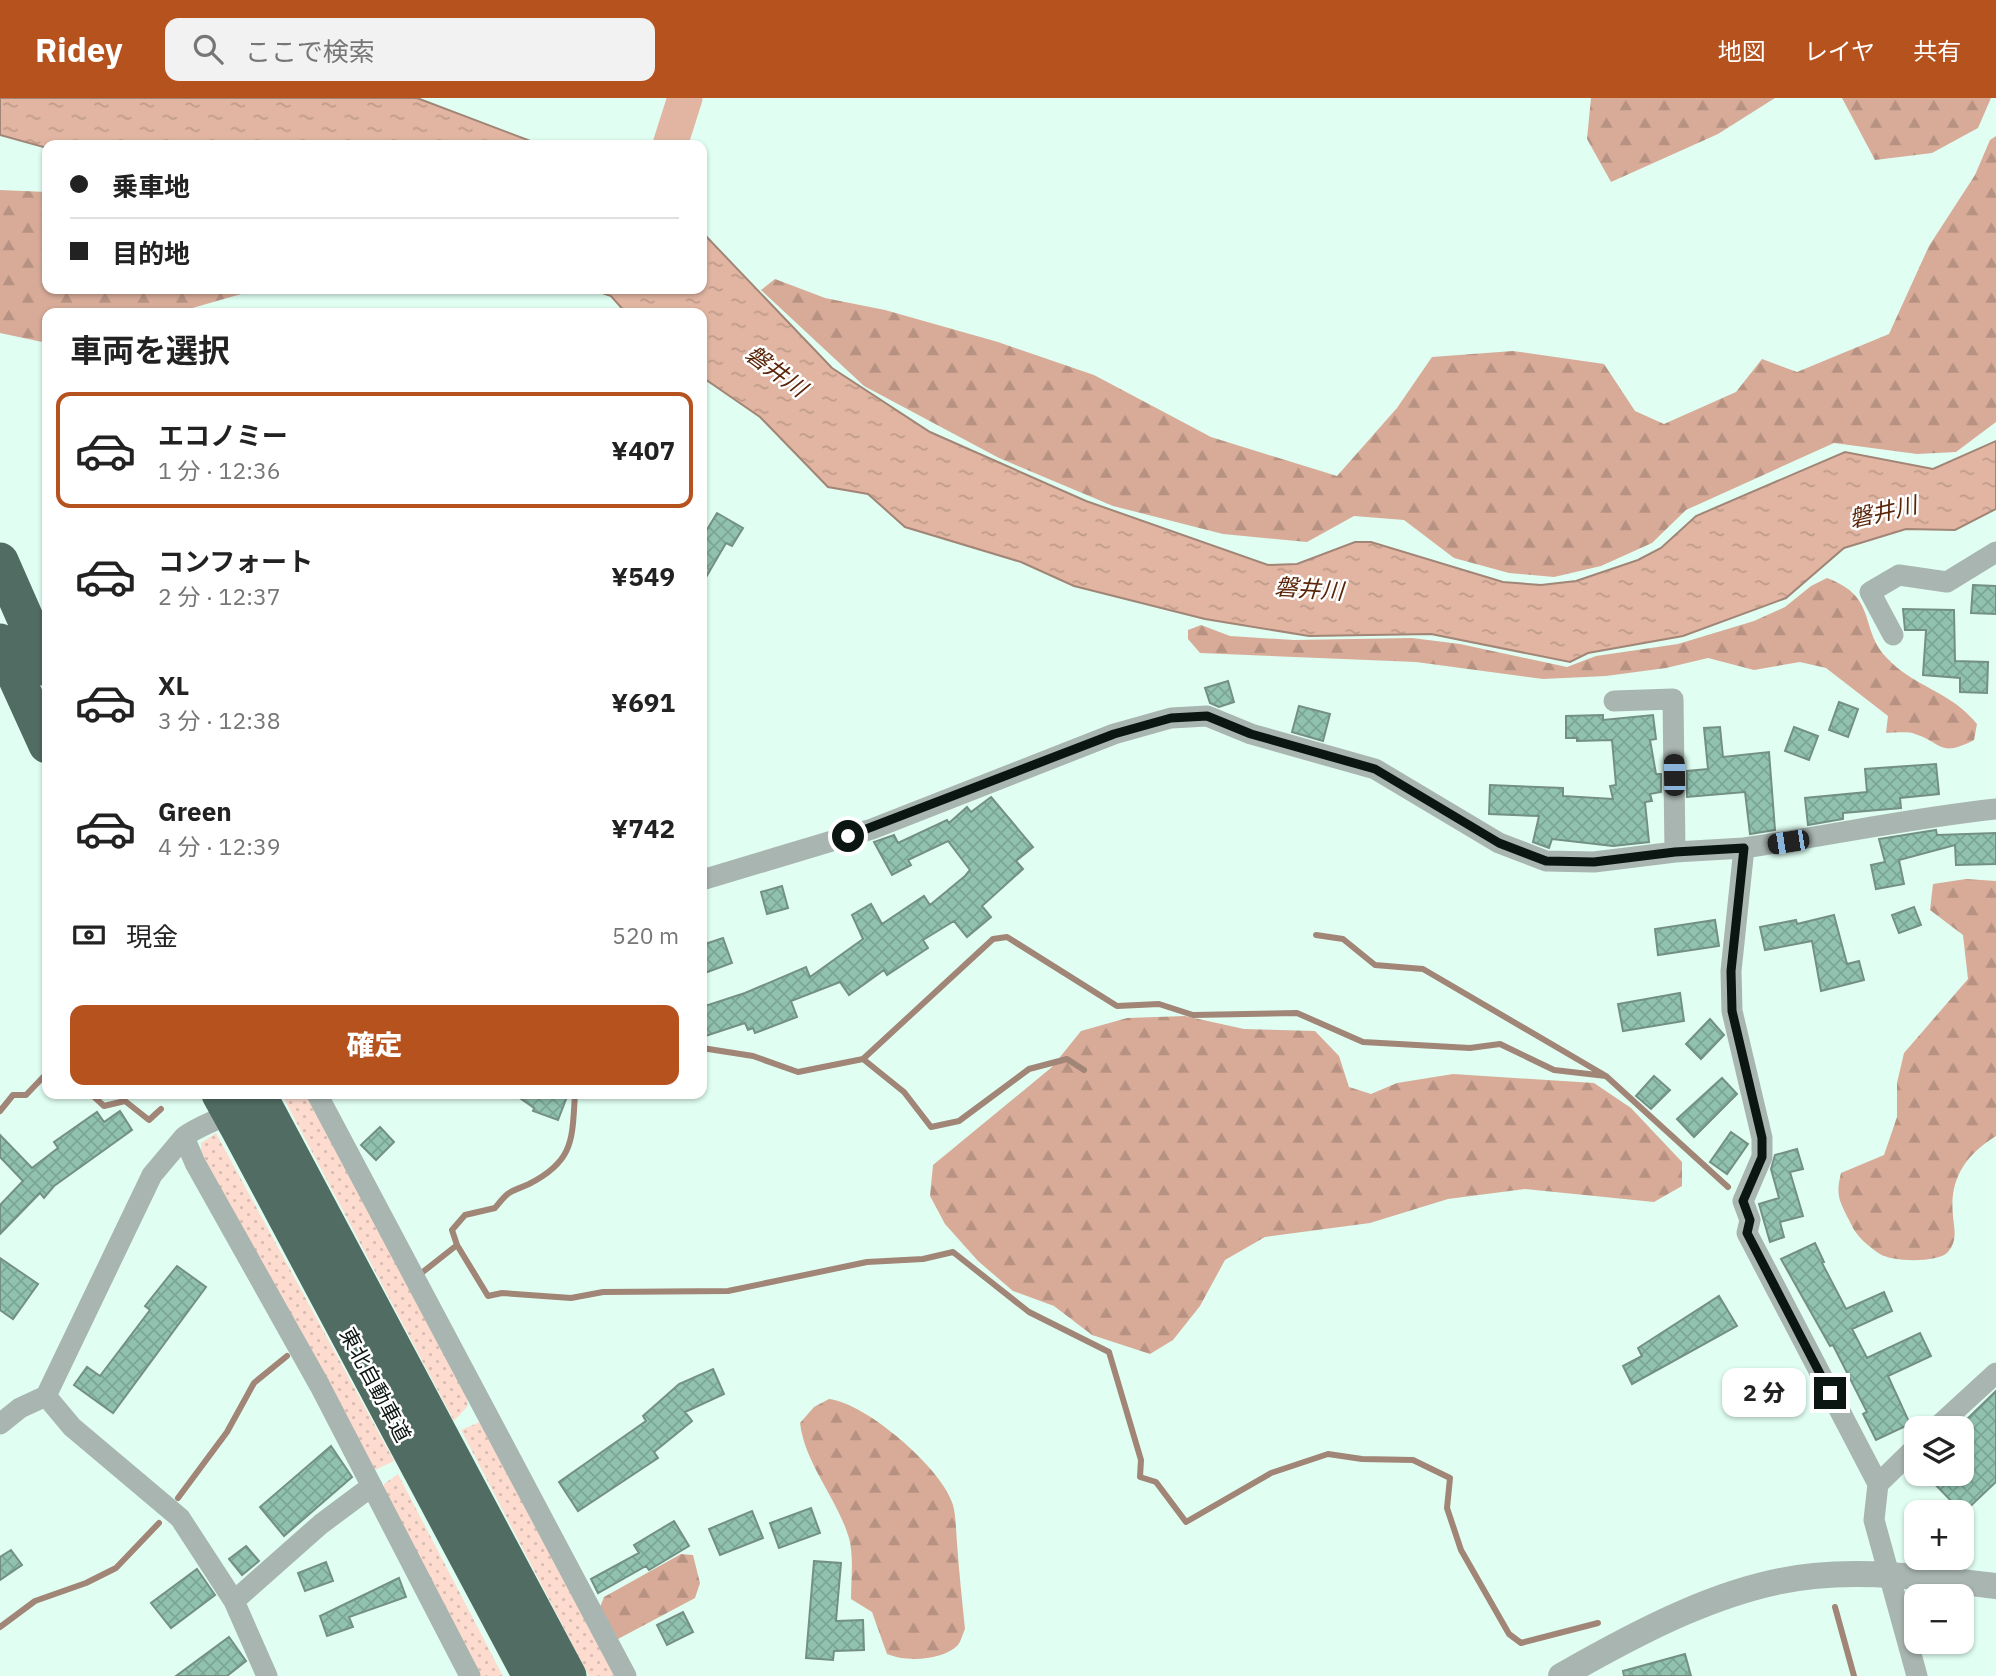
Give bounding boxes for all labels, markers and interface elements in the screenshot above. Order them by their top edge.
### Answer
search box [165,18,655,81]
text: Ridey [35,28,123,71]
icon: search [189,30,227,68]
text: ここで検索 [245,34,375,68]
text: 地図 [1718,35,1766,67]
text: レイヤ [1804,35,1875,67]
text: 共有 [1913,35,1961,67]
text: 乗車地 [112,169,190,203]
text: 目的地 [112,236,190,270]
text: 車両を選択 [70,329,230,371]
water label: 磐井川 [740,338,816,404]
text: エコノミー [158,418,288,452]
icon: car [74,419,137,482]
text: ¥407 [611,433,675,467]
text: 1 分 · 12:36 [158,455,281,485]
water label: 磐井川 [1846,488,1923,533]
text: コンフォート [158,544,313,578]
icon: car [74,545,137,608]
text: ¥549 [611,559,675,593]
water label: 磐井川 [1274,571,1348,606]
text: 2 分 · 12:37 [158,581,281,611]
text: XL [158,668,189,702]
icon: car [74,671,137,734]
text: ¥691 [611,685,675,719]
text: 3 分 · 12:38 [158,705,281,735]
car [1664,754,1685,796]
text: Green [158,794,232,828]
icon: car [74,797,137,860]
text: ¥742 [611,811,675,845]
route start [832,820,864,852]
car [1766,828,1811,856]
text: 4 分 · 12:39 [158,831,281,861]
icon: cash [70,916,108,954]
text: 現金 [126,919,178,953]
text: 520 m [612,920,679,950]
button: 確定 [70,1005,679,1085]
street label: 東北自動車道 [334,1322,418,1447]
callout: 2 分 [1722,1368,1806,1418]
text: 2 分 [1743,1377,1785,1407]
route end [1814,1377,1846,1409]
map controls [1904,1416,1974,1654]
button: layers [1904,1416,1974,1486]
button: + [1904,1500,1974,1570]
button: − [1904,1584,1974,1654]

